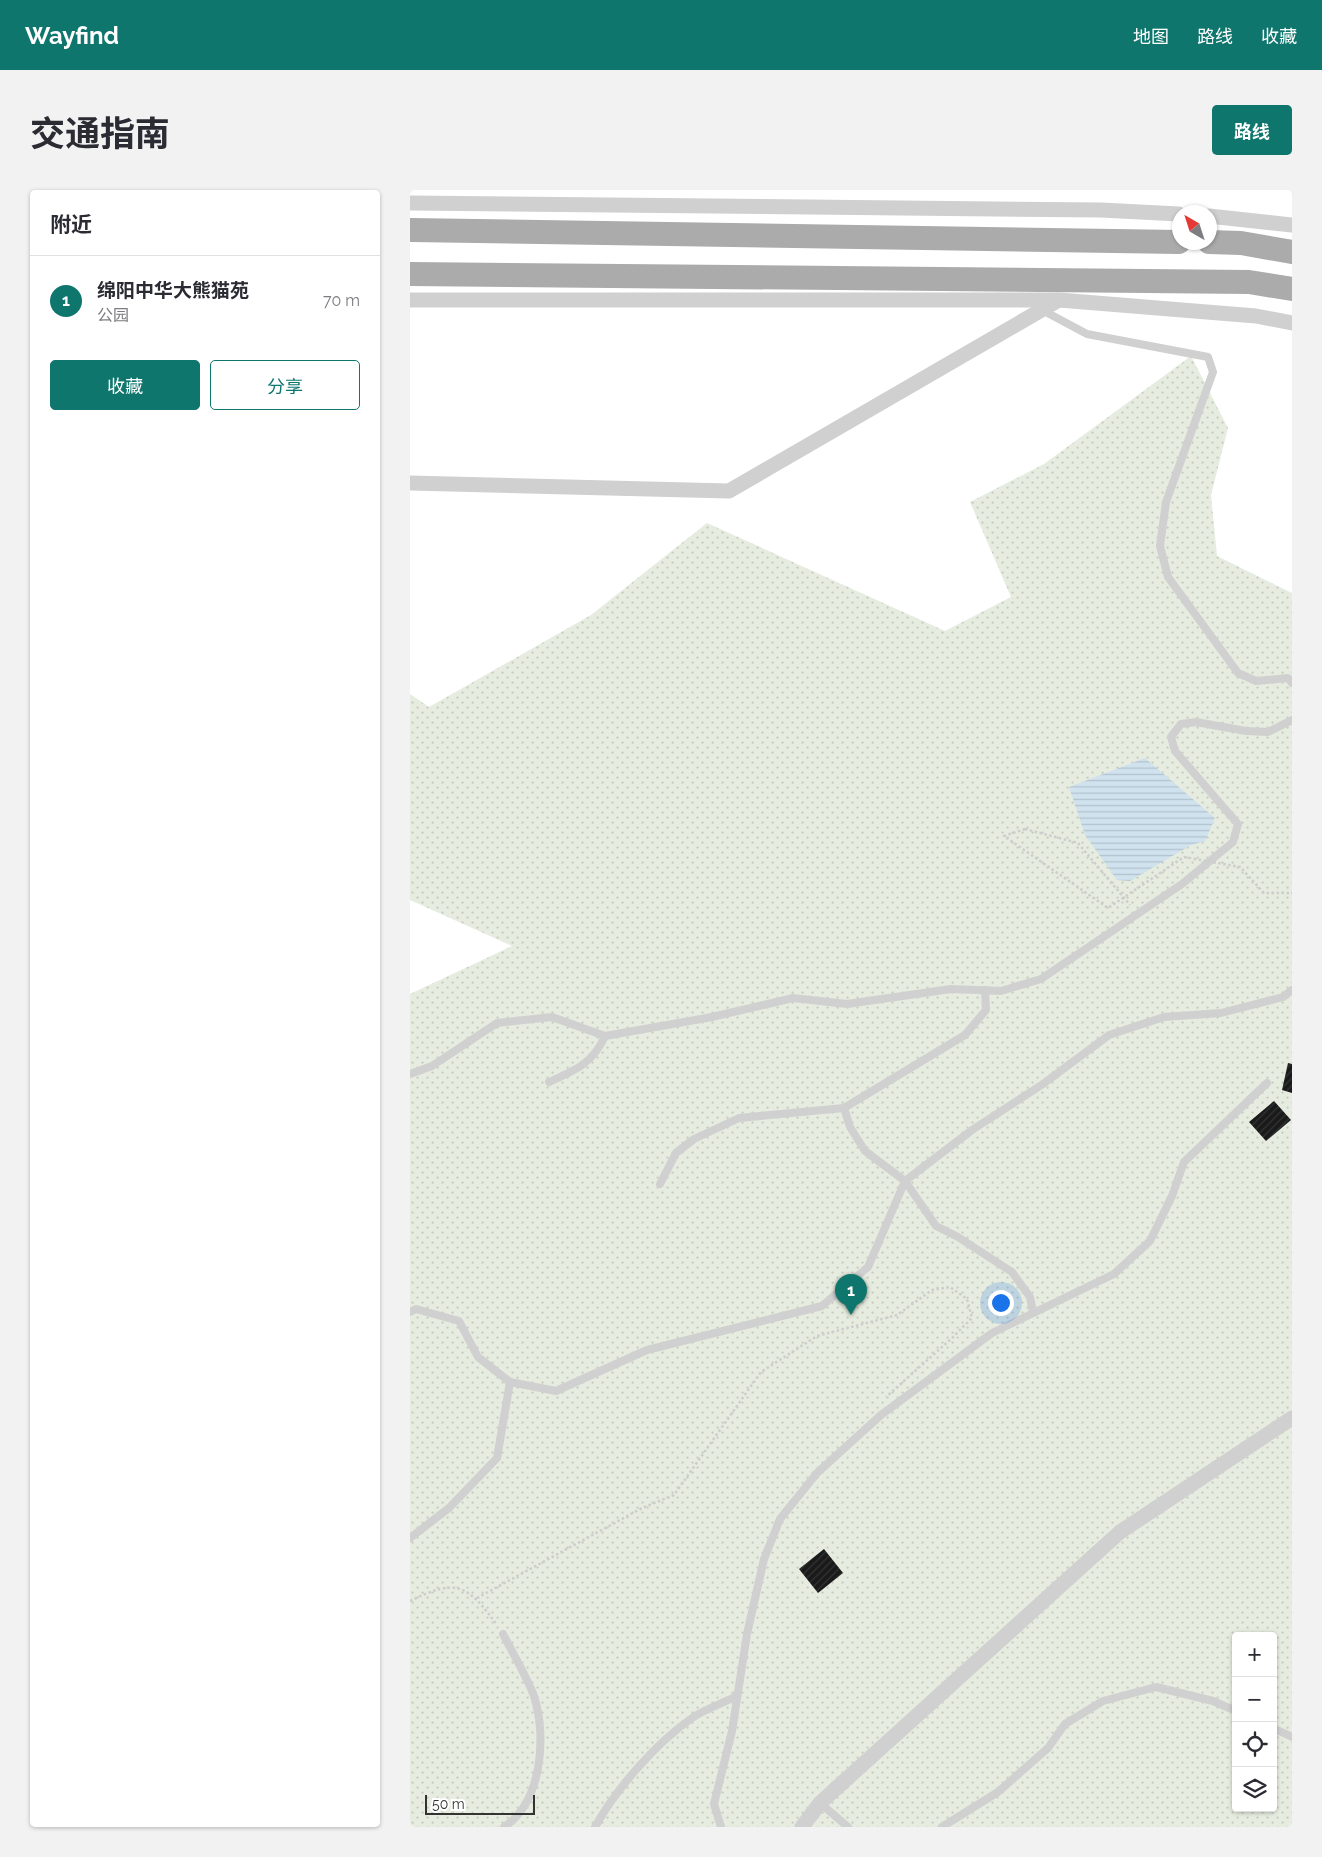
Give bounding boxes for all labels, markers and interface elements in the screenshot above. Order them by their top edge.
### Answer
text: Wayfind [25,21,119,50]
text: 地图 [1133,26,1169,47]
text: 路线 [1197,26,1233,47]
text: 收藏 [1261,26,1297,47]
button: 路线 [1212,105,1292,155]
text: 交通指南 [30,113,170,154]
north arrow [1172,205,1217,250]
text: 附近 [50,212,92,237]
text: 绵阳中华大熊猫苑 [97,279,249,301]
text: 1 [62,291,70,310]
text: 70 m [323,291,360,310]
text: 公园 [97,306,129,325]
button: 收藏 [50,360,200,410]
button: 分享 [210,360,360,410]
pin: 1 [835,1274,867,1315]
your location [988,1290,1014,1316]
map controls [1232,1632,1277,1812]
button: + [1232,1632,1277,1677]
button: − [1232,1677,1277,1722]
button: locate [1232,1722,1277,1767]
button: layers [1232,1767,1277,1812]
scale bar [425,1792,535,1815]
text: 50 m [432,1796,465,1812]

